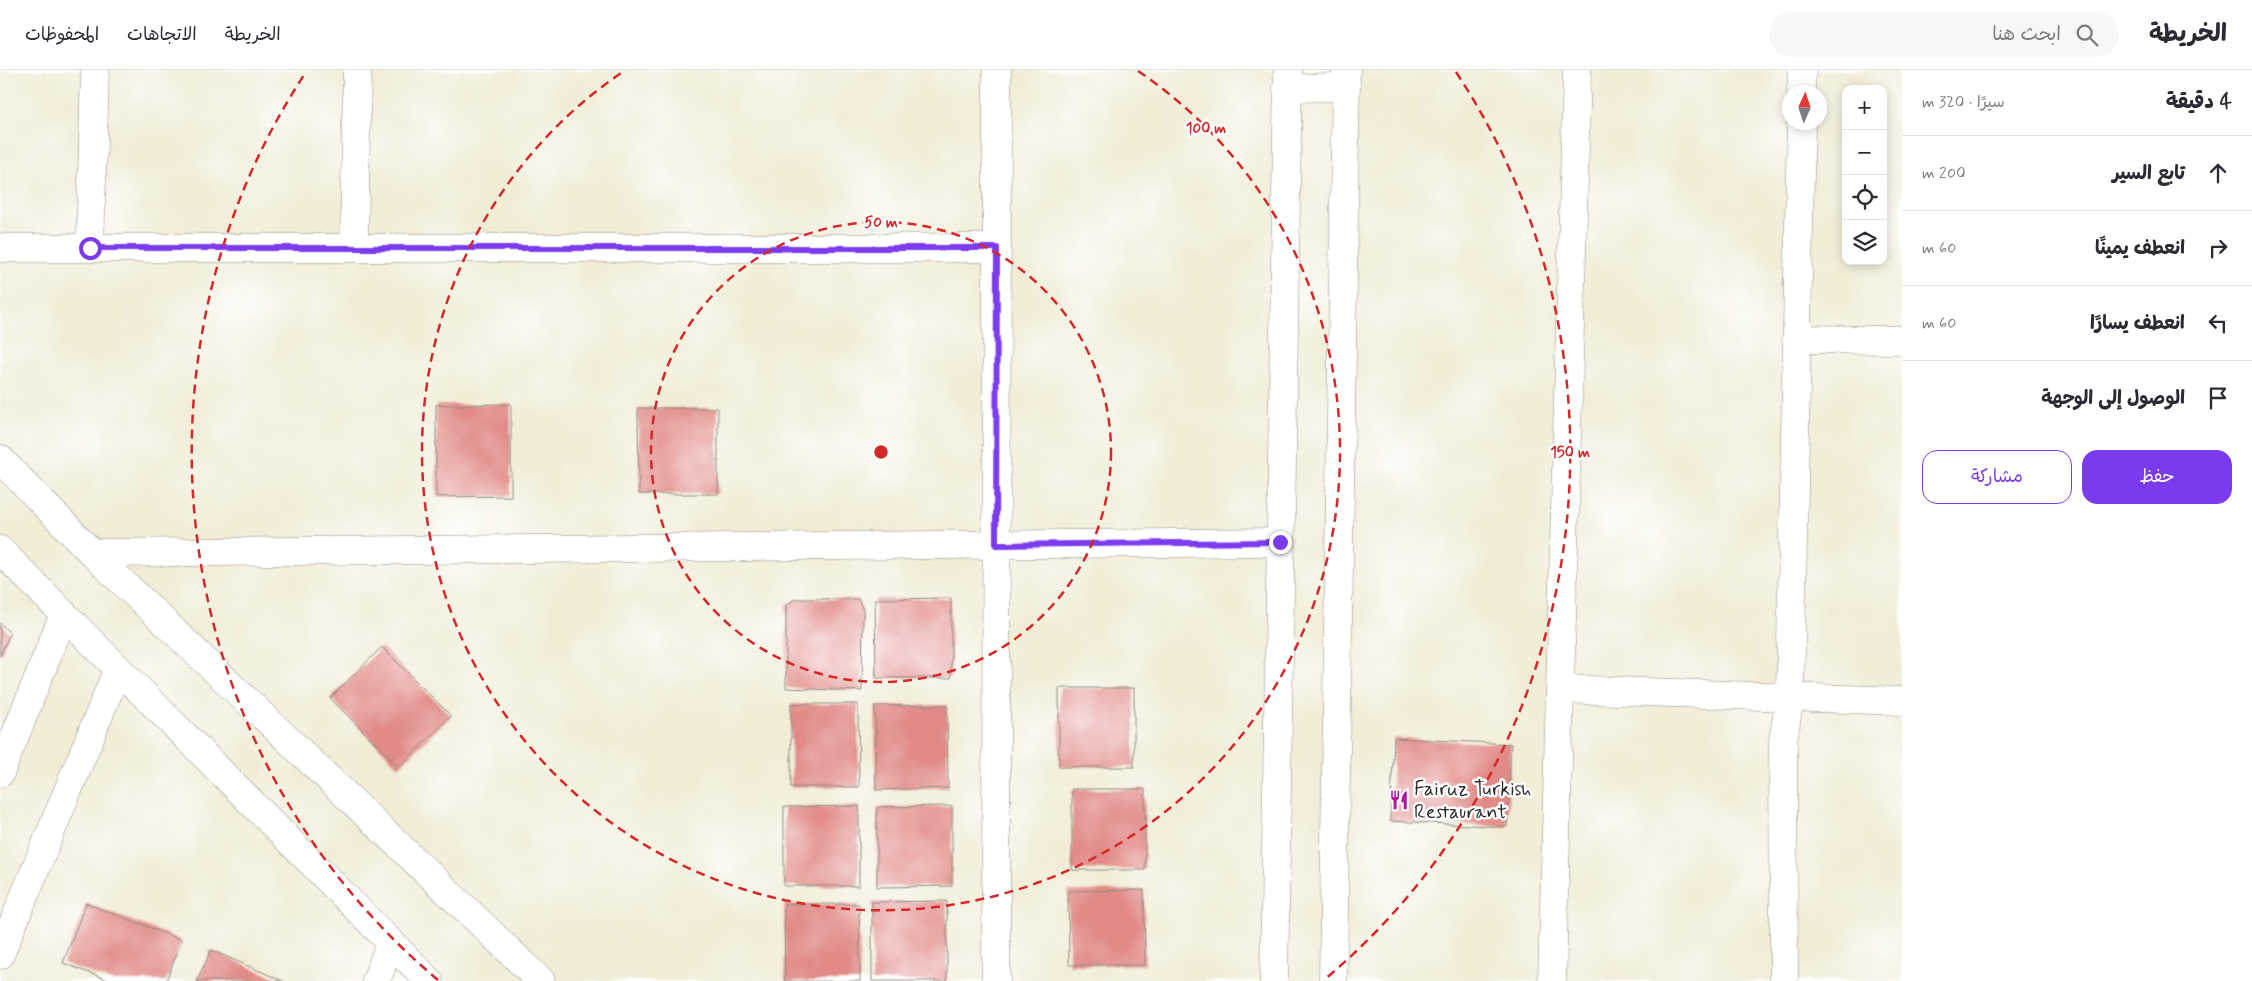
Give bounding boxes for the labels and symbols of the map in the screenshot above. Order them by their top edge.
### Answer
north arrow [1782,85,1827,130]
text: 100 m [1186,119,1226,139]
text: 50 m [864,213,898,233]
route start [79,237,102,260]
centre of rings [872,443,890,461]
text: 150 m [1550,443,1590,463]
route end [1269,531,1292,554]
place label: Fairuz Turkish Restaurant [1414,776,1531,826]
restaurant icon: Fairuz Turkish Restaurant [1388,789,1410,811]

